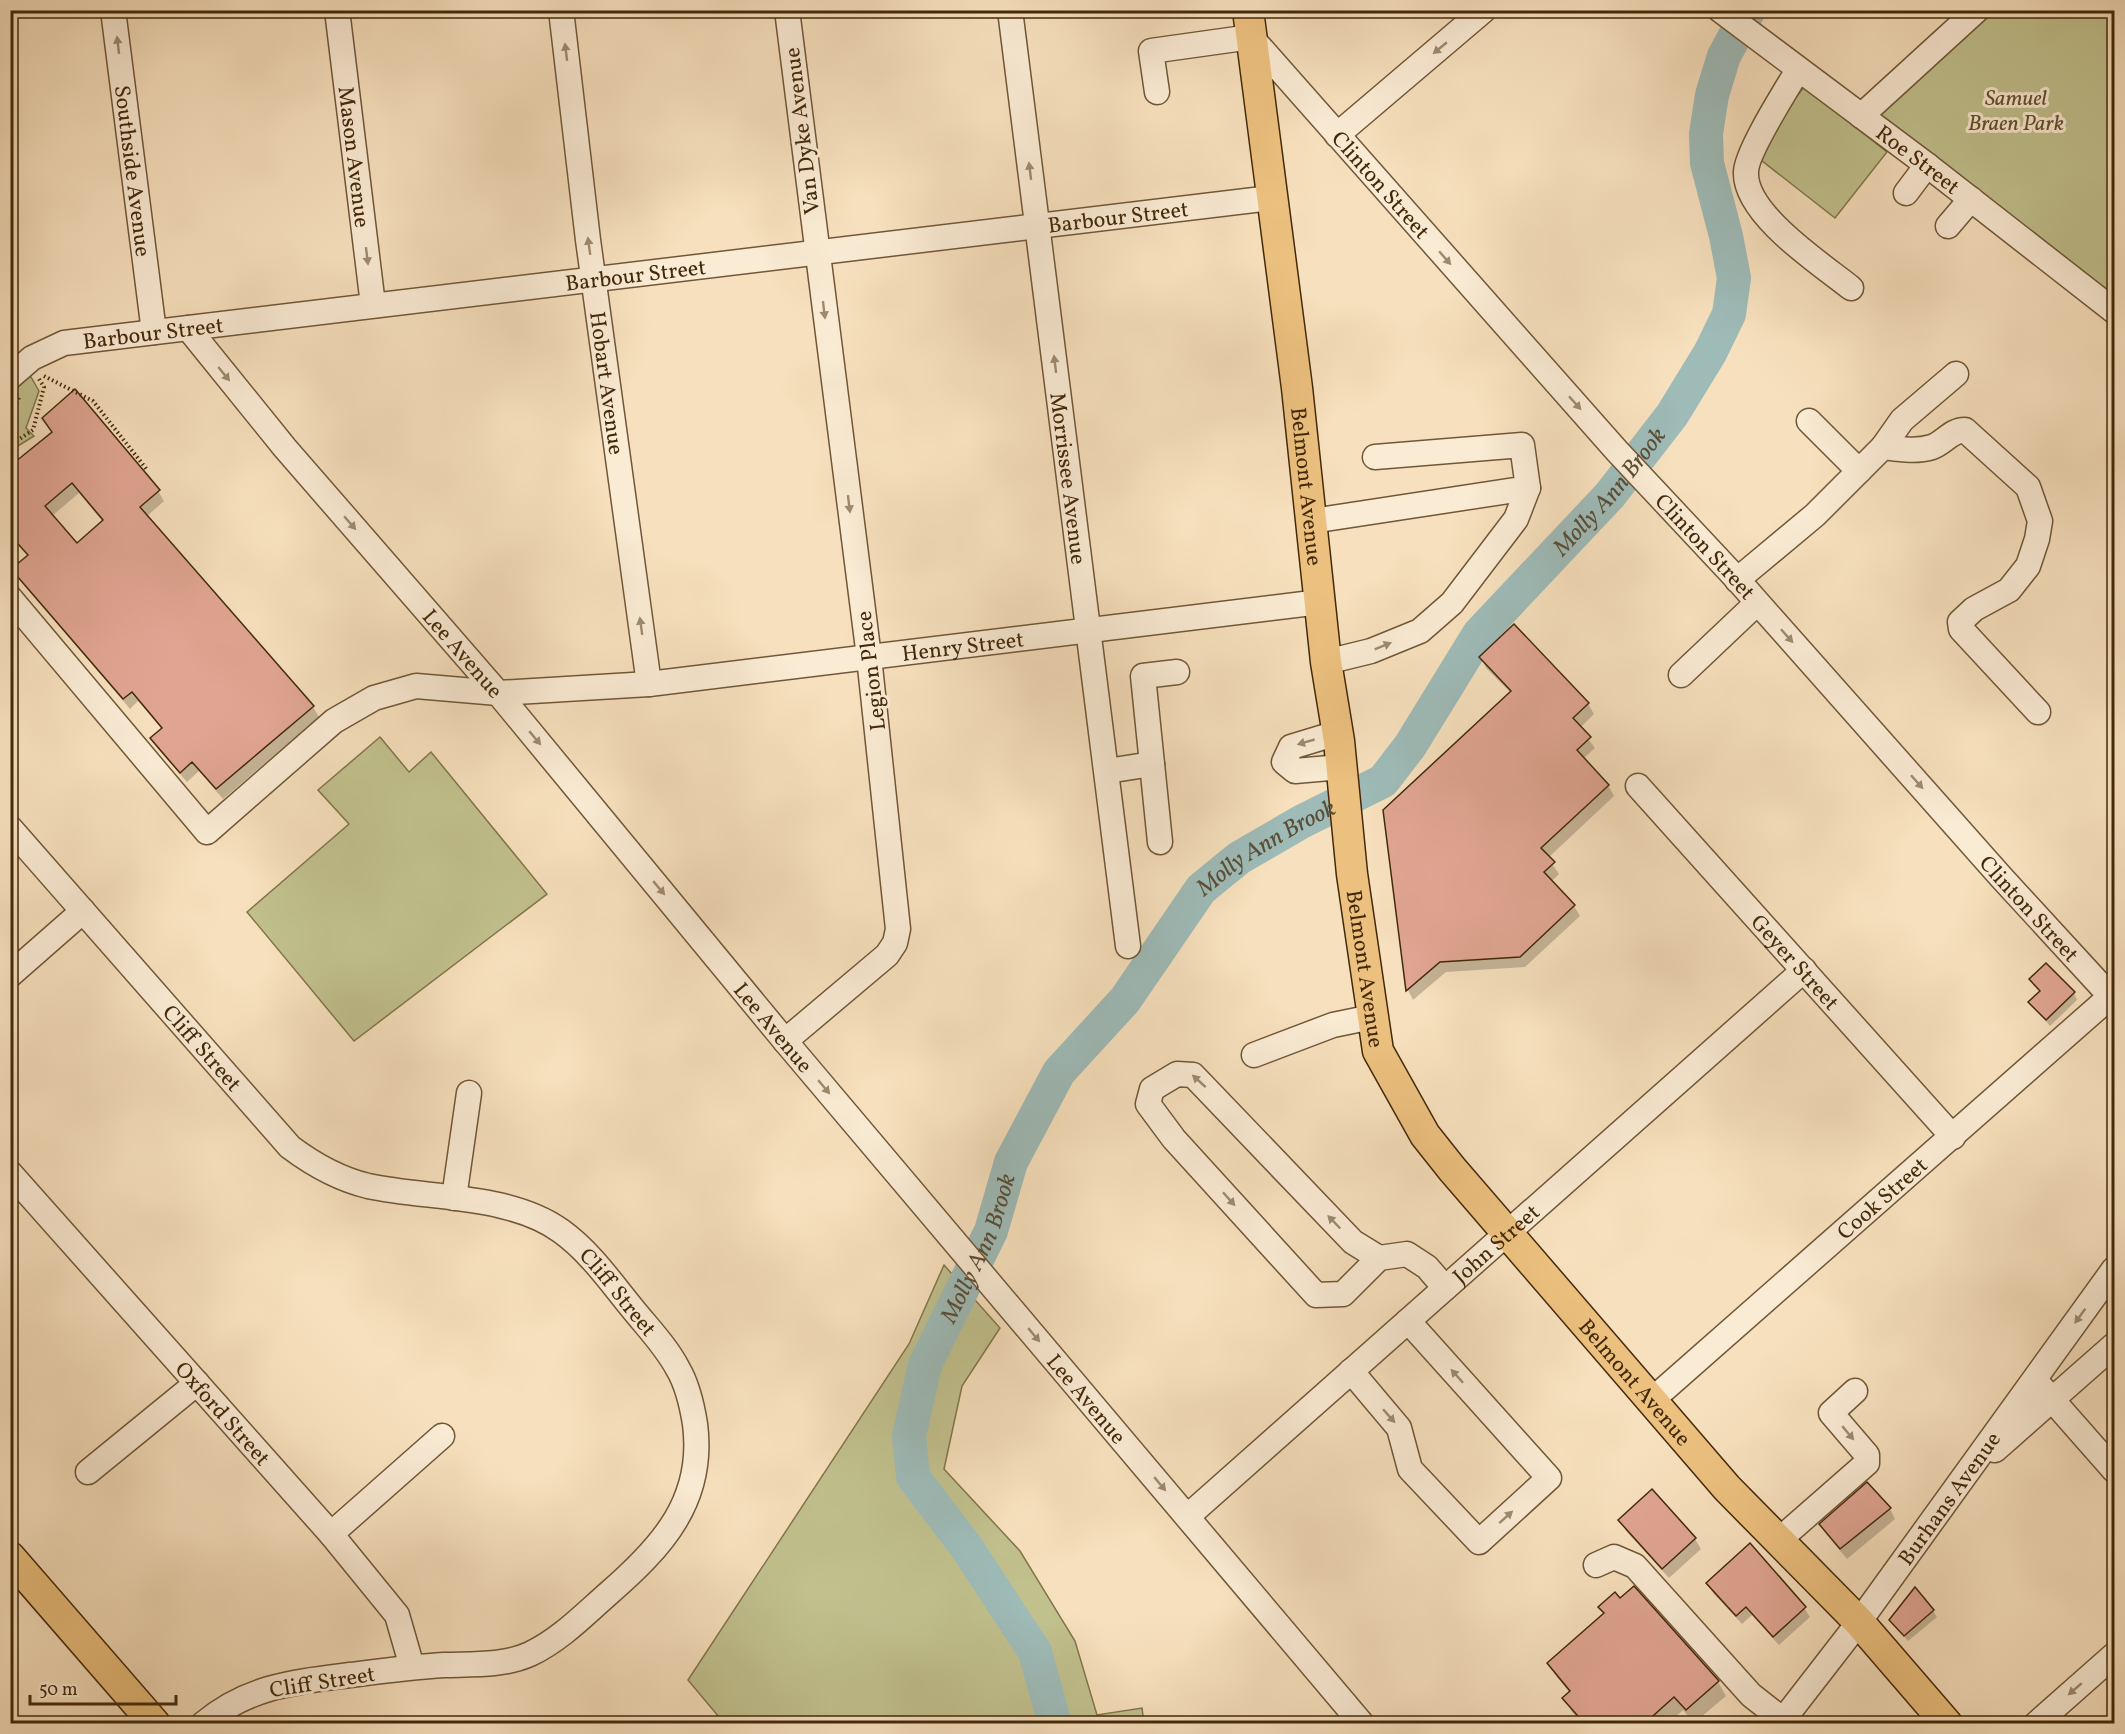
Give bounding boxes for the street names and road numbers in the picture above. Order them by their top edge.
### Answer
street label: Van Dyke Avenue [778,45,829,216]
street label: Southside Avenue [105,84,157,259]
street label: Mason Avenue [328,85,376,230]
street label: Roe Street [1868,119,1966,203]
street label: Clinton Street [1323,125,1436,247]
street label: Barbour Street [1046,195,1191,243]
street label: Barbour Street [564,253,708,301]
street label: Hobart Avenue [580,310,630,457]
street label: Barbour Street [81,311,226,359]
street label: Morrissee Avenue [1040,391,1093,566]
street label: Belmont Avenue [1281,406,1329,567]
street label: Clinton Street [1647,488,1761,608]
street label: Lee Avenue [414,603,509,706]
street label: Legion Place [850,609,895,732]
street label: Henry Street [900,625,1026,671]
street label: Clinton Street [1971,850,2085,970]
street label: Belmont Avenue [1337,888,1390,1050]
street label: Geyer Street [1742,908,1845,1018]
street label: Lee Avenue [725,977,819,1081]
street label: Cliff Street [154,999,248,1100]
street label: Cook Street [1831,1151,1936,1248]
street label: John Street [1447,1198,1548,1292]
street label: Cliff Street [571,1242,663,1344]
street label: Belmont Avenue [1570,1313,1697,1454]
street label: Lee Avenue [1038,1348,1132,1452]
street label: Oxford Street [166,1355,277,1474]
street label: Burhans Avenue [1892,1426,2010,1573]
street label: Cliff Street [267,1660,378,1707]

